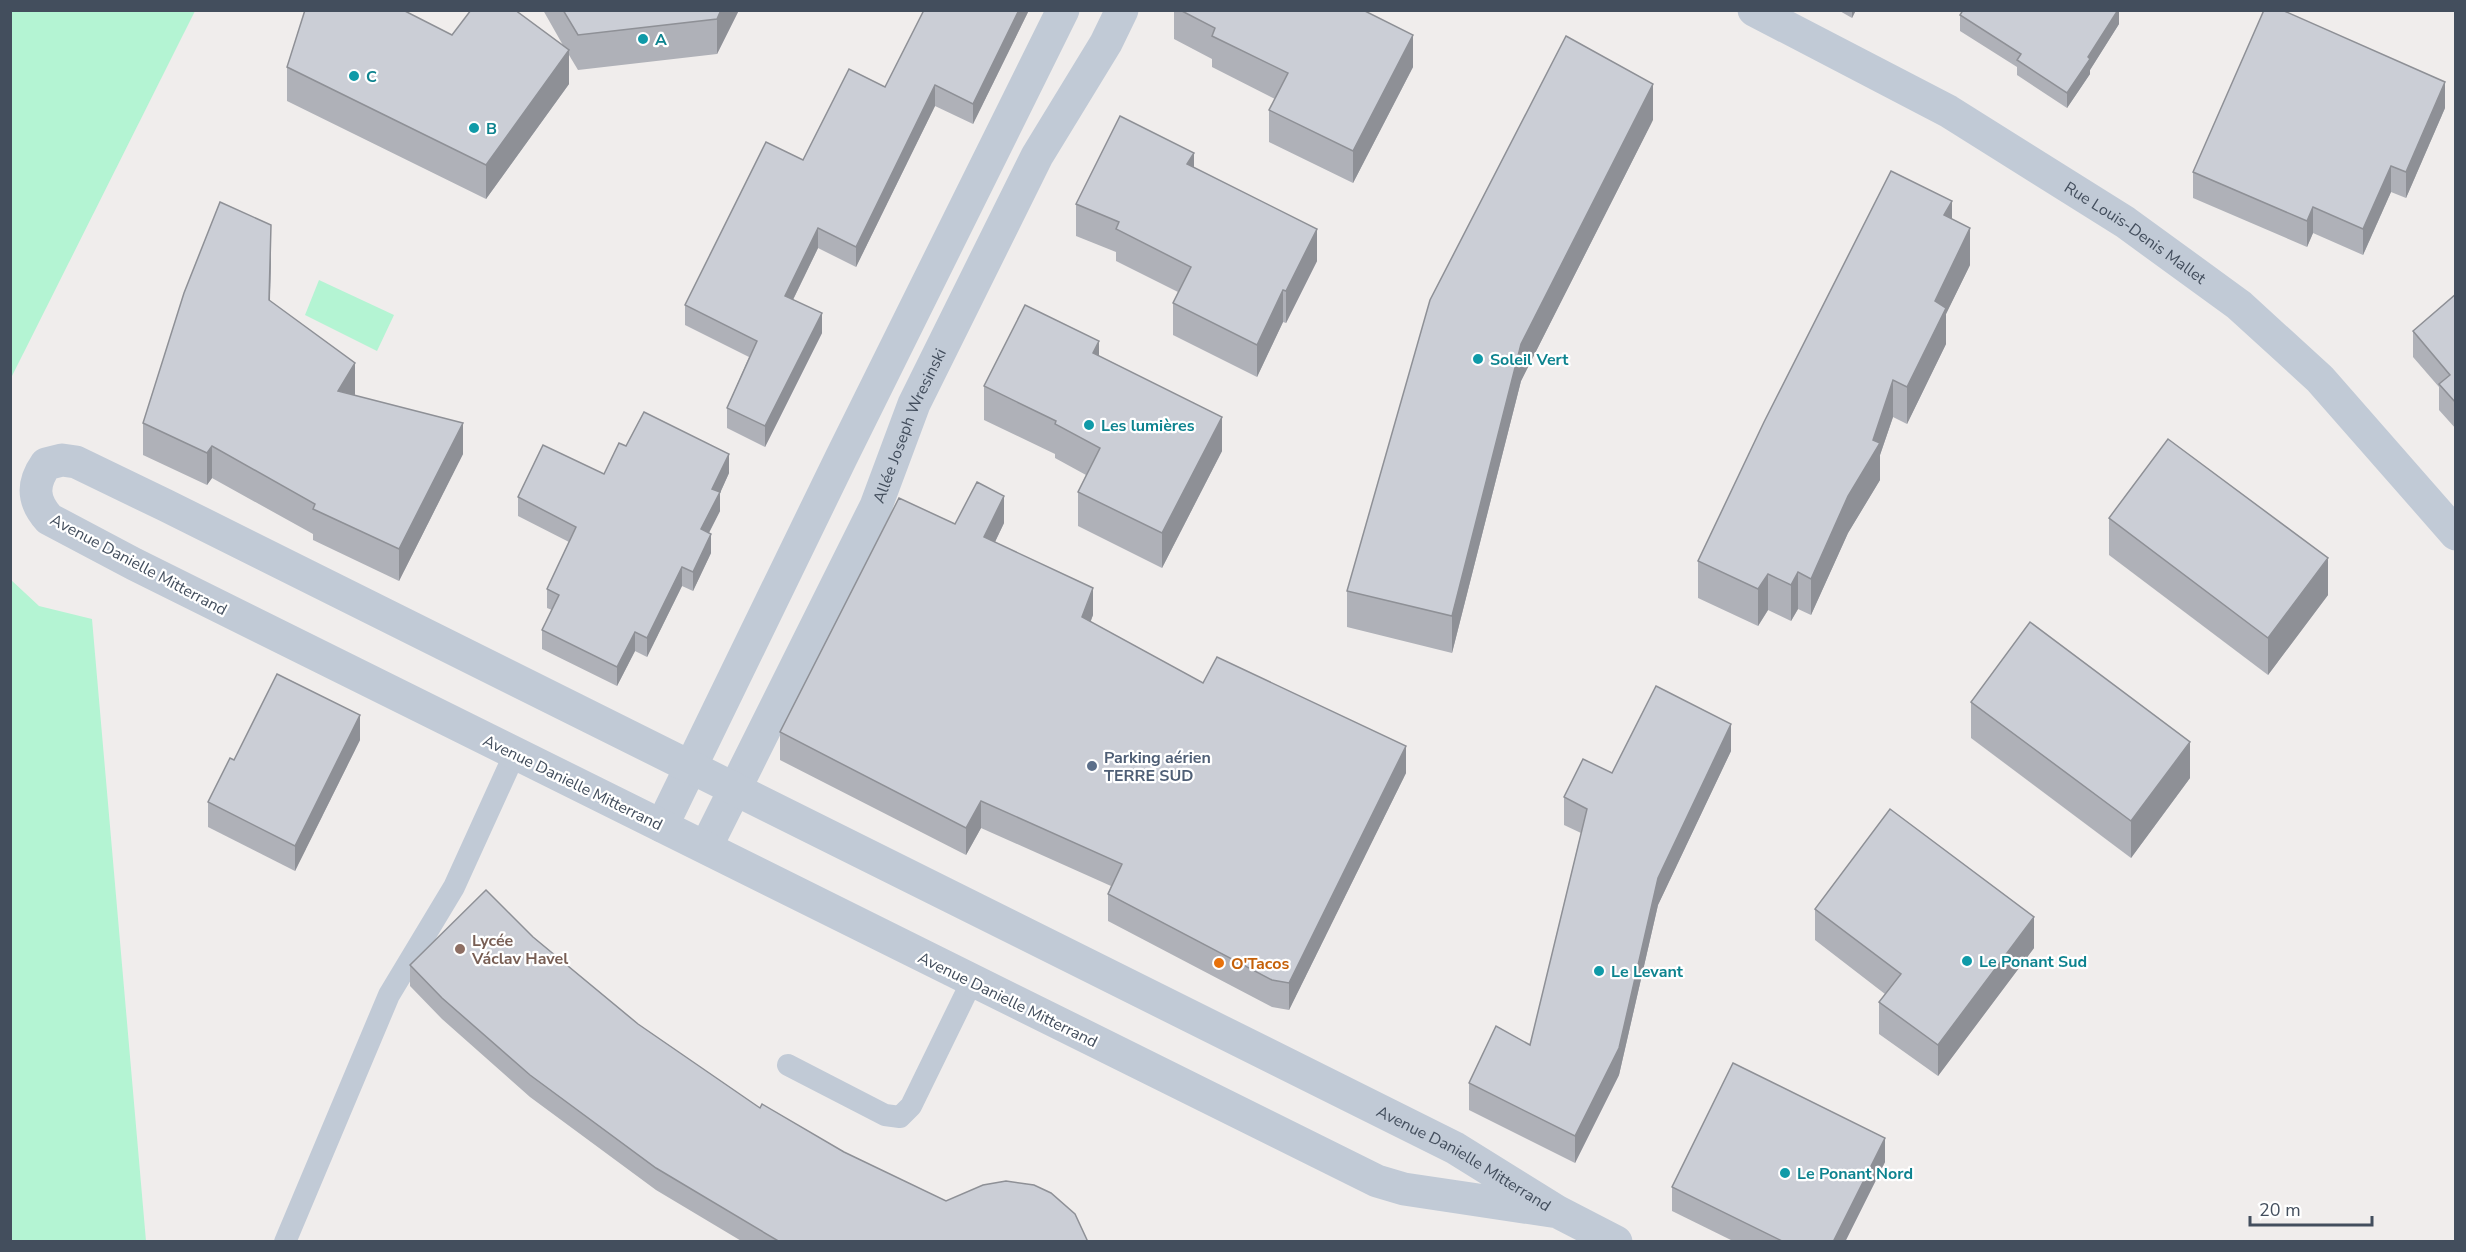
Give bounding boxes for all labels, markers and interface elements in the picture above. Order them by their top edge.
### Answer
place label: A [655,29,667,51]
marker: A [636,32,650,46]
place label: C [366,66,377,88]
marker: C [347,69,361,83]
place label: B [486,118,497,140]
marker: B [467,121,481,135]
street label: Rue Louis-Denis Mallet [2060,177,2211,290]
street label: Allée Joseph Wresinski [868,345,952,506]
place label: Soleil Vert [1490,349,1569,371]
marker: Soleil Vert [1471,352,1485,366]
place label: Les lumières [1101,415,1195,437]
marker: Les lumières [1082,418,1096,432]
street label: Avenue Danielle Mitterrand [46,509,231,621]
street label: Avenue Danielle Mitterrand [479,730,666,836]
place label: Parking aérien TERRE SUD [1104,747,1211,787]
marker: Parking aérien TERRE SUD [1085,759,1099,773]
place label: Lycée Václav Havel [471,930,568,970]
marker: Lycée Václav Havel [453,942,467,956]
street label: Avenue Danielle Mitterrand [914,947,1101,1053]
place label: Le Ponant Sud [1979,951,2087,973]
place label: O'Tacos [1231,953,1289,975]
marker: Le Ponant Sud [1960,954,1974,968]
marker: O'Tacos [1212,956,1226,970]
place label: Le Levant [1611,961,1684,983]
marker: Le Levant [1592,964,1606,978]
street label: Avenue Danielle Mitterrand [1372,1101,1555,1217]
place label: Le Ponant Nord [1797,1163,1913,1185]
marker: Le Ponant Nord [1778,1166,1792,1180]
scale bar [2250,1189,2372,1227]
text: 20 m [2259,1198,2301,1222]

